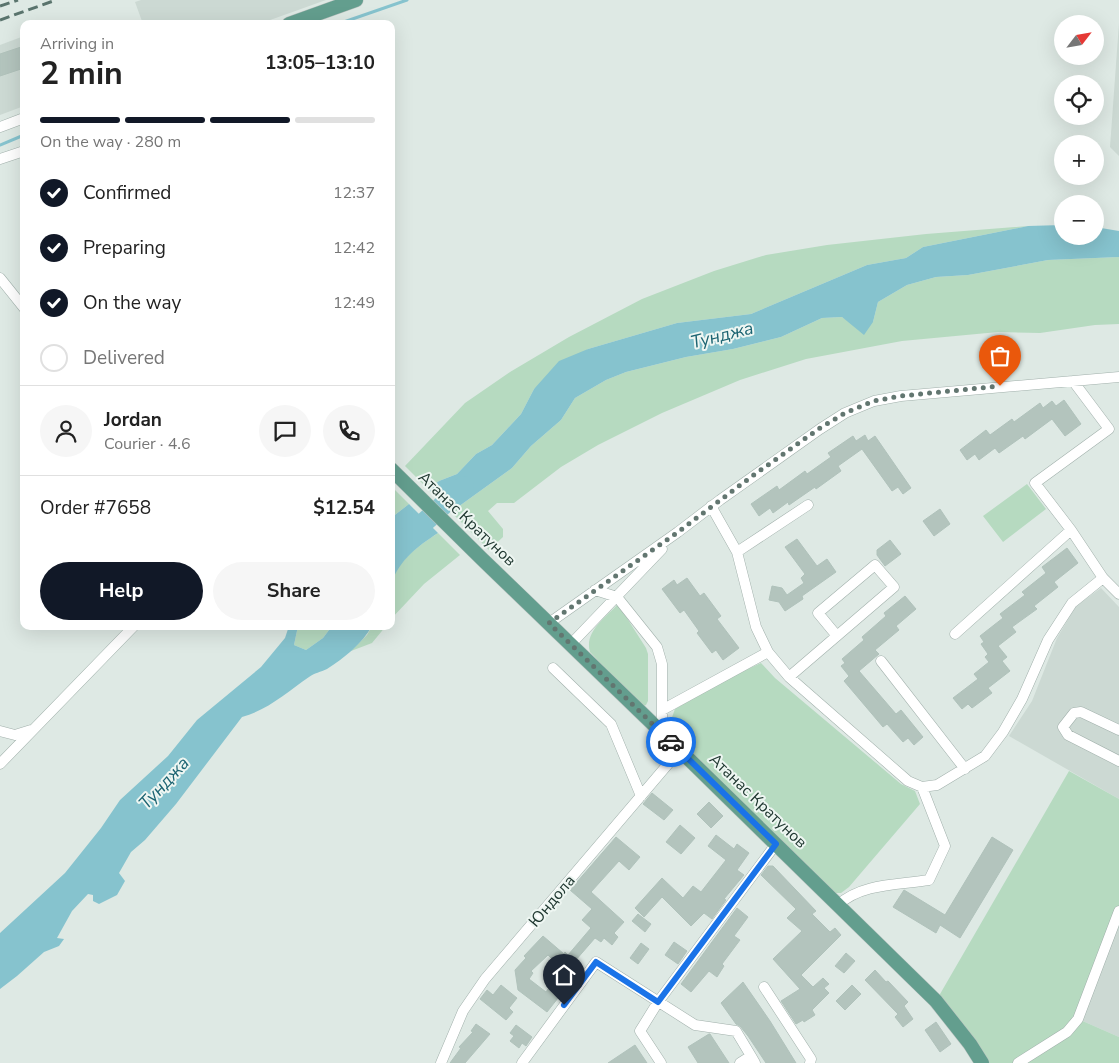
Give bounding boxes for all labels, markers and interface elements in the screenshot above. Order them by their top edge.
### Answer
north arrow [1054,15,1104,65]
map controls [1054,15,1104,245]
text: Arriving in [40,33,114,55]
text: 13:05–13:10 [265,50,375,76]
text: 2 min [40,52,123,95]
button: locate [1054,75,1104,125]
text: On the way · 280 m [40,131,181,153]
button: + [1054,135,1104,185]
icon: check [40,179,68,207]
text: Confirmed [83,180,171,206]
text: 12:37 [333,182,375,204]
button: − [1054,195,1104,245]
icon: check [40,234,68,262]
text: Preparing [83,235,166,261]
text: 12:42 [333,237,375,259]
icon: check [40,289,68,317]
text: On the way [83,290,181,316]
text: 12:49 [333,292,375,314]
water label: Тунджа [688,316,756,354]
pin [979,335,1021,386]
icon: bag [986,342,1014,370]
text: Delivered [83,345,165,371]
button: person [40,405,92,457]
button: chat [259,405,311,457]
button: phone [323,405,375,457]
text: Jordan [104,407,162,433]
text: Courier · 4.6 [104,433,190,455]
street label: Атанас Кратунов [413,467,521,571]
text: Order #7658 [40,495,151,521]
text: $12.54 [313,495,375,521]
button: Help [40,562,203,620]
button: Share [213,562,375,620]
courier [646,717,696,767]
icon: car [657,728,685,756]
street label: Атанас Кратунов [704,749,812,853]
water label: Тунджа [133,751,195,815]
street label: Юндола [524,870,580,932]
pin [543,954,585,1005]
icon: home [550,961,578,989]

